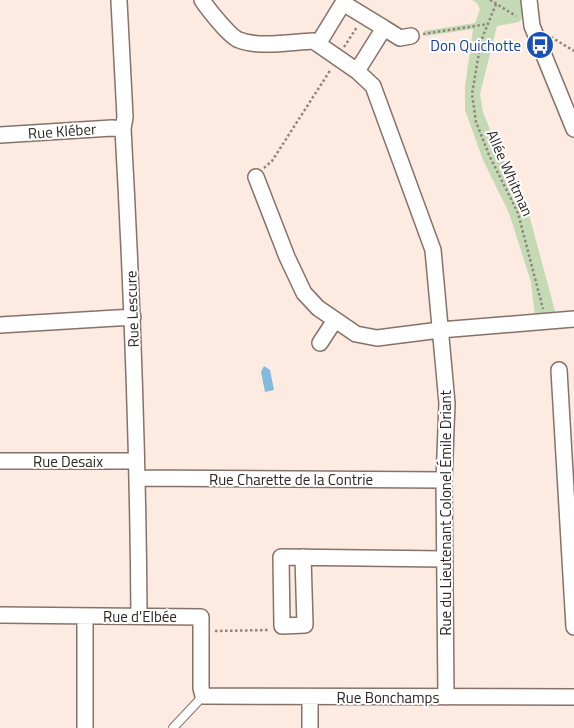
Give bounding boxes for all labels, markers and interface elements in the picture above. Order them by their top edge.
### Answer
bus stop icon: Don Quichotte [525,30,555,60]
place label: Don Quichotte [430,34,521,57]
street label: Rue Kléber [27,117,97,145]
street label: Allée Whitman [481,126,539,220]
street label: Rue Lescure [119,270,145,348]
street label: Rue du Lieutenant Colonel Émile Driant [434,390,457,636]
street label: Rue Desaix [33,450,103,473]
street label: Rue Charette de la Contrie [209,468,373,491]
street label: Rue d'Elbée [103,605,177,628]
street label: Rue Bonchamps [337,686,439,709]

